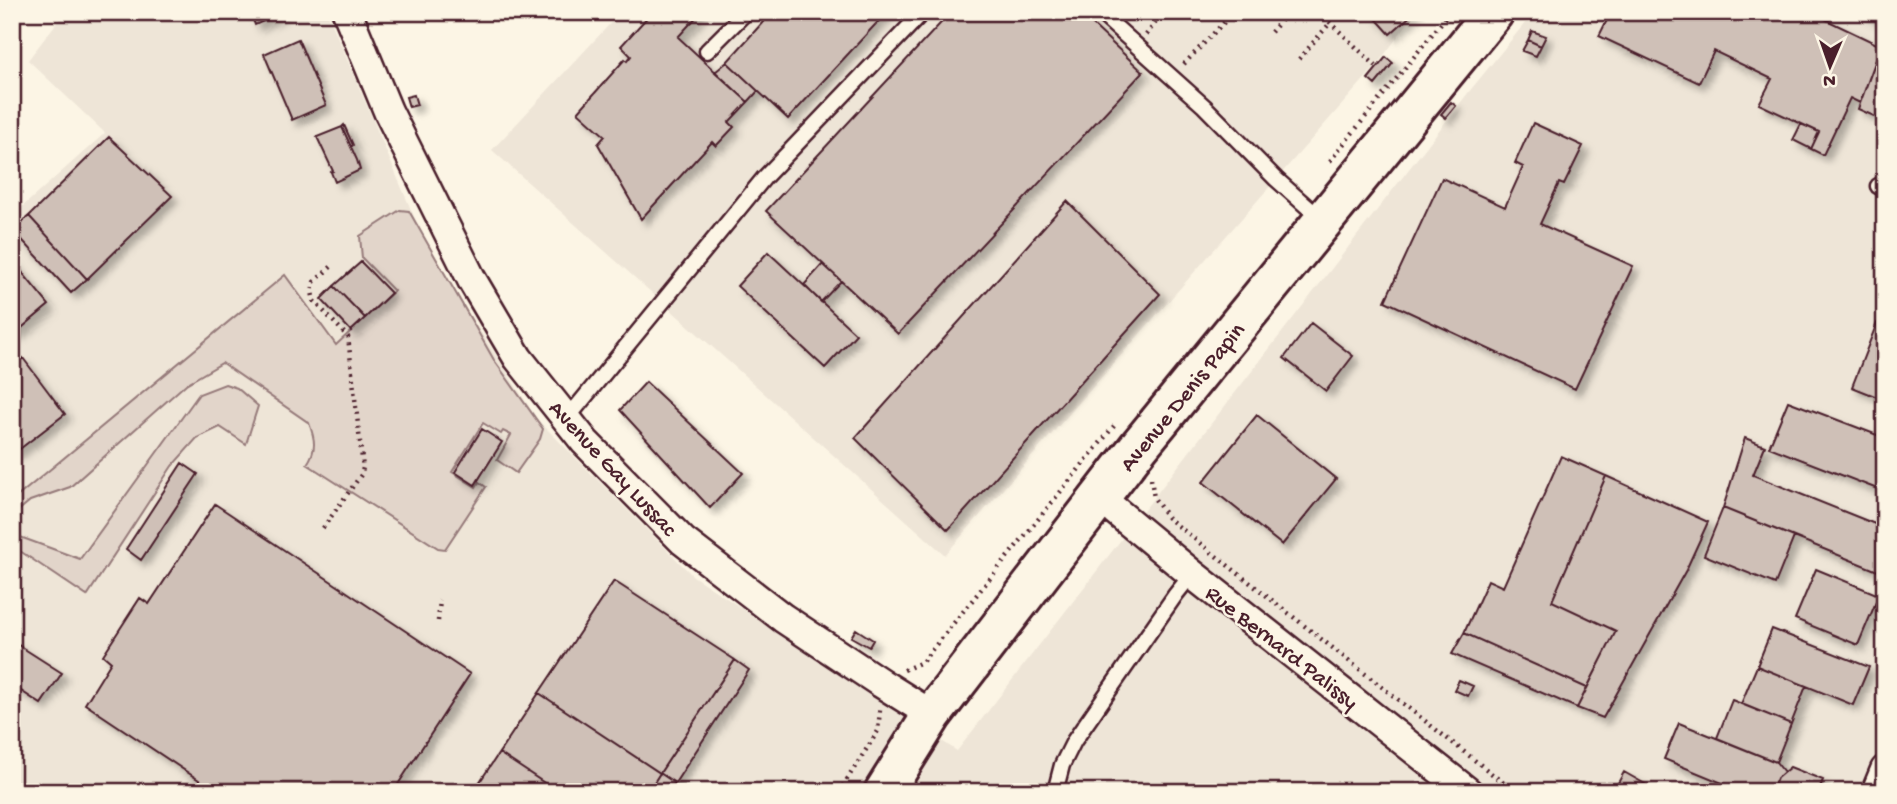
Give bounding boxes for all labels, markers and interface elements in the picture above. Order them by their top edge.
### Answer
north arrow [1796,32,1866,102]
text: N [1823,68,1836,91]
street label: Avenue Denis Papin [1115,318,1252,478]
street label: Avenue Gay Lussac [542,396,682,544]
street label: Rue Bernard Palissy [1199,581,1363,717]

